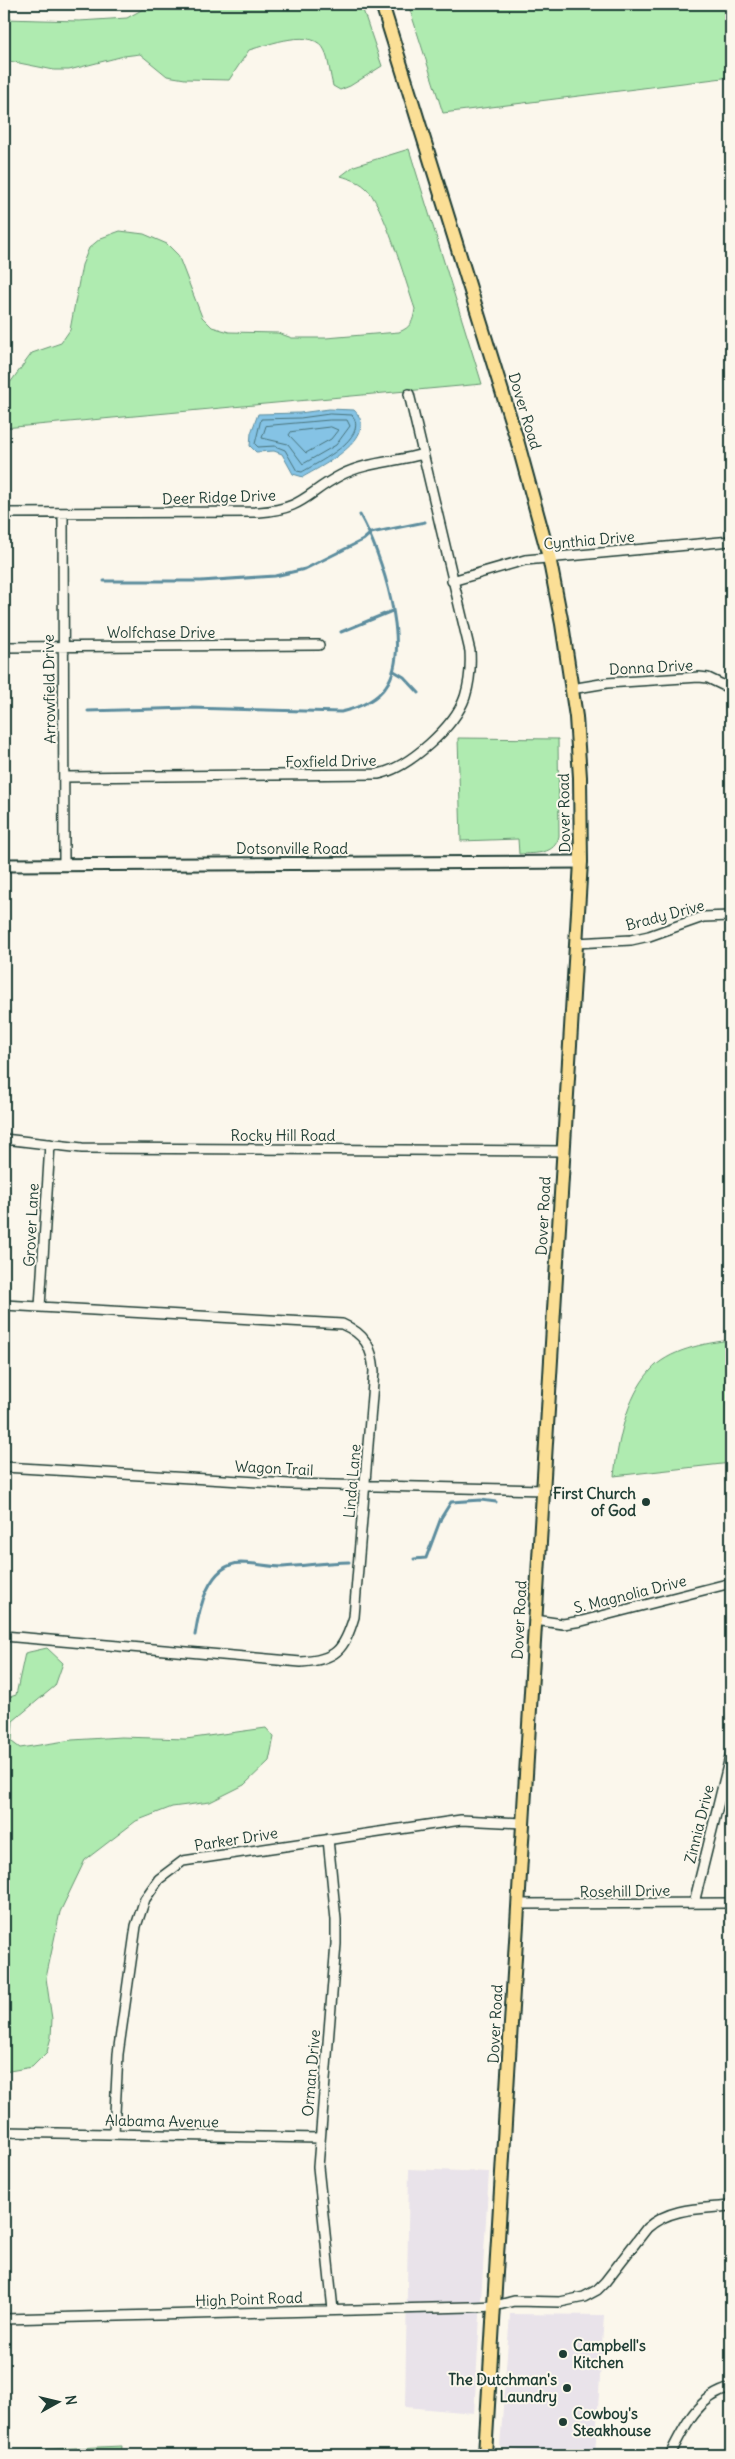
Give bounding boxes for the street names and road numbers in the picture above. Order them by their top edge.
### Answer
street label: Dover Road [504,370,546,452]
street label: Deer Ridge Drive [162,486,276,508]
street label: Cynthia Drive [543,527,635,553]
street label: Wolfchase Drive [107,623,215,642]
street label: Arrowfield Drive [39,634,59,744]
street label: Donna Drive [609,655,693,679]
street label: Foxfield Drive [285,751,377,771]
street label: Dover Road [554,773,574,853]
street label: Dotsonville Road [236,839,348,858]
street label: Brady Drive [624,895,706,935]
street label: Rocky Hill Road [231,1126,336,1145]
street label: Dover Road [531,1176,555,1256]
street label: Grover Lane [19,1183,43,1267]
street label: Linda Lane [339,1443,365,1519]
street label: Wagon Trail [234,1456,314,1480]
street label: S. Magnolia Drive [572,1571,688,1617]
street label: Dover Road [507,1580,531,1660]
street label: Zinnia Drive [680,1783,718,1865]
street label: Parker Drive [193,1823,279,1855]
street label: Rosehill Drive [580,1881,670,1901]
street label: Dover Road [483,1984,507,2064]
street label: Orman Drive [298,2029,324,2117]
street label: Alabama Avenue [105,2111,219,2131]
street label: High Point Road [195,2288,303,2310]

